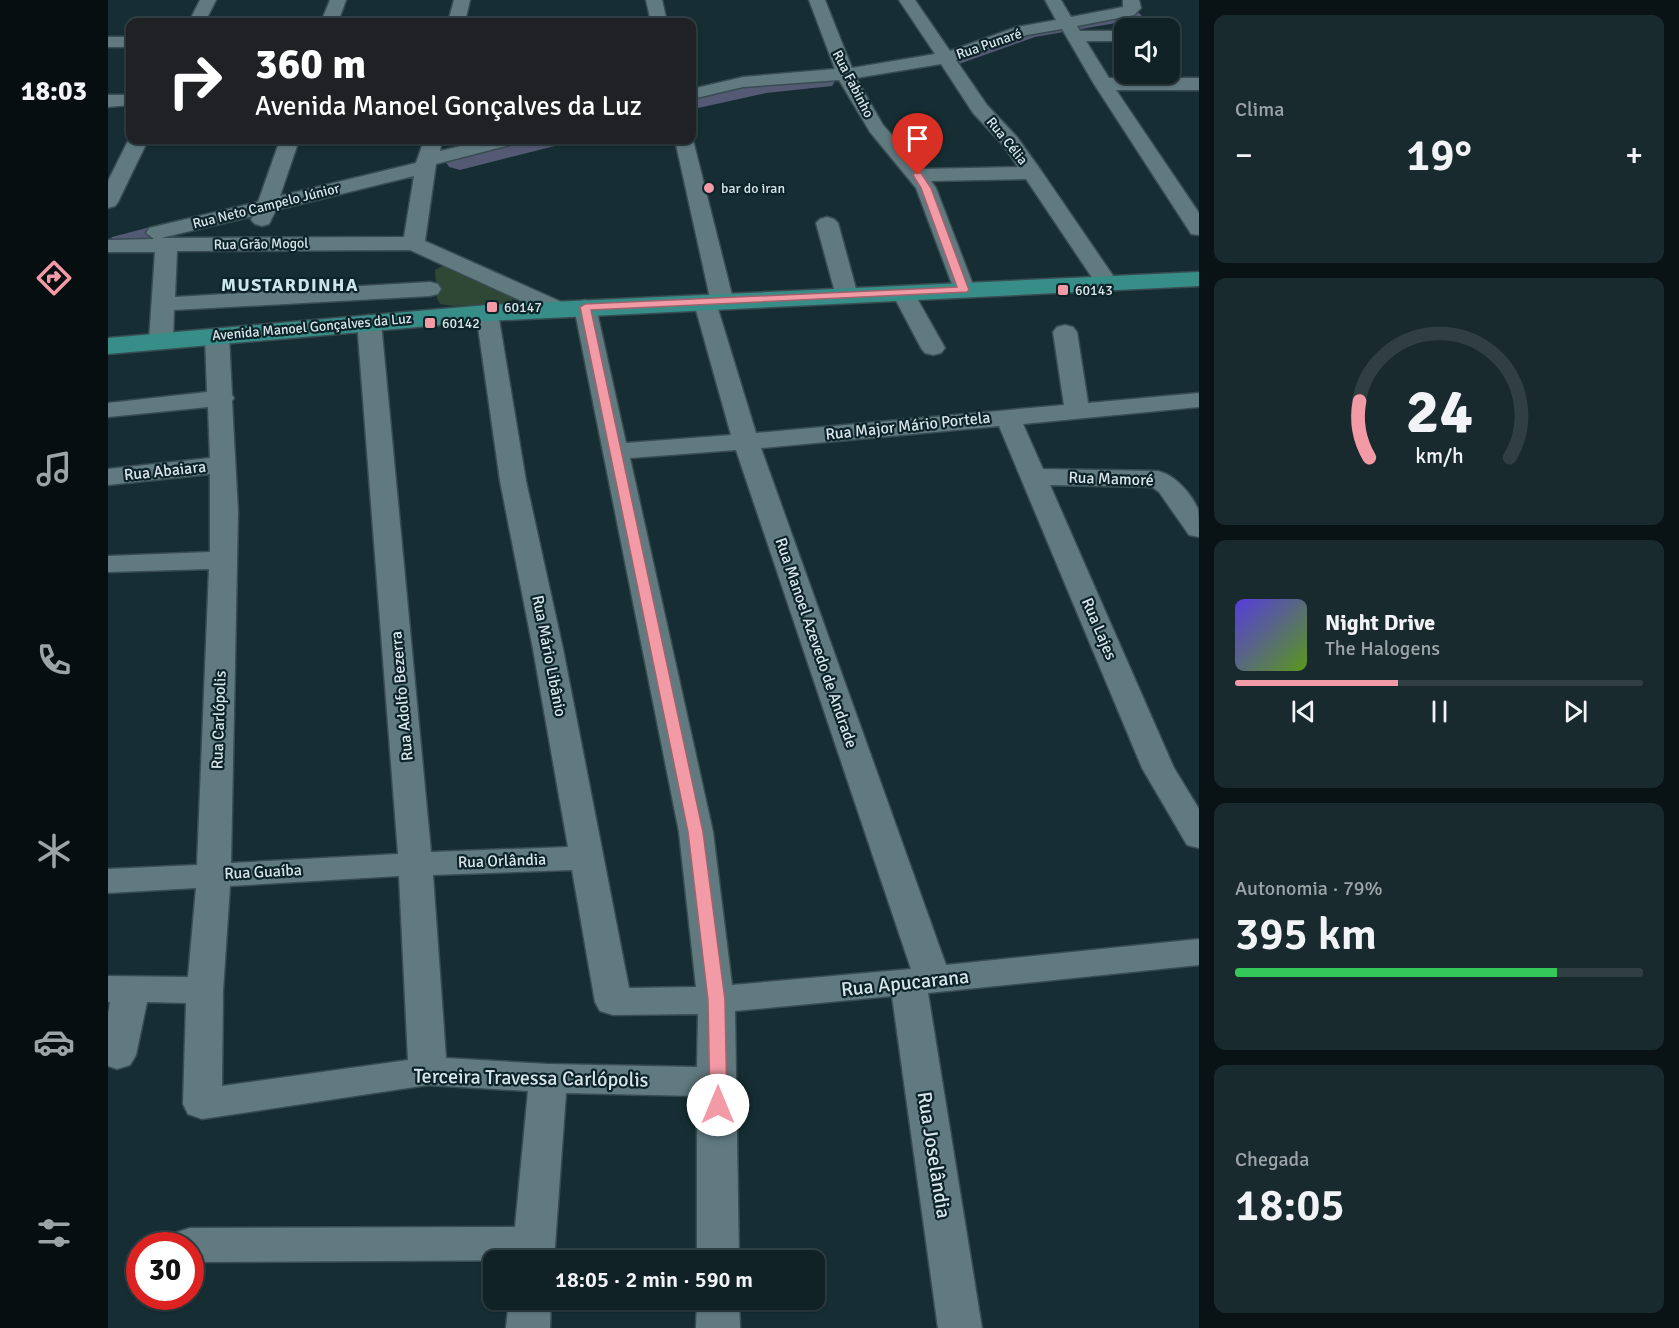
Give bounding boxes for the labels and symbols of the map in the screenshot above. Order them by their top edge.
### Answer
street label: Rua Punaré [954,25,1024,63]
street label: Rua Fabinho [829,47,877,121]
pin [892,113,943,175]
street label: Rua Célia [983,114,1031,168]
street label: Rua Neto Campelo Júnior [191,179,342,232]
place label: bar do iran [721,180,785,197]
marker: bar do iran [702,181,716,195]
street label: Rua Grão Mogol [213,235,309,253]
district label: MUSTARDINHA [221,274,359,296]
place label: 60143 [1075,282,1113,299]
marker: 60143 [1056,283,1070,297]
place label: 60147 [504,299,542,316]
marker: 60147 [485,300,499,314]
street label: Avenida Manoel Gonçalves da Luz [211,310,413,344]
place label: 60142 [442,315,480,332]
marker: 60142 [423,316,437,330]
street label: Rua Major Mário Portela [825,407,991,445]
street label: Rua Abaiara [123,457,207,485]
street label: Rua Mamoré [1068,468,1154,490]
street label: Rua Manoel Azevedo de Andrade [771,535,861,751]
street label: Rua Mário Libânio [527,594,571,718]
street label: Rua Lajes [1077,595,1121,663]
street label: Rua Adolfo Bezerra [386,630,418,762]
street label: Rua Carlópolis [207,670,231,770]
street label: Rua Orlândia [457,849,547,873]
street label: Rua Guaíba [224,860,302,884]
street label: Rua Apucarana [840,964,970,1002]
street label: Terceira Travessa Carlópolis [413,1063,649,1093]
position arrow [686,1073,750,1137]
street label: Rua Joselândia [912,1090,956,1220]
speed limit sign: 30 [126,1232,204,1310]

